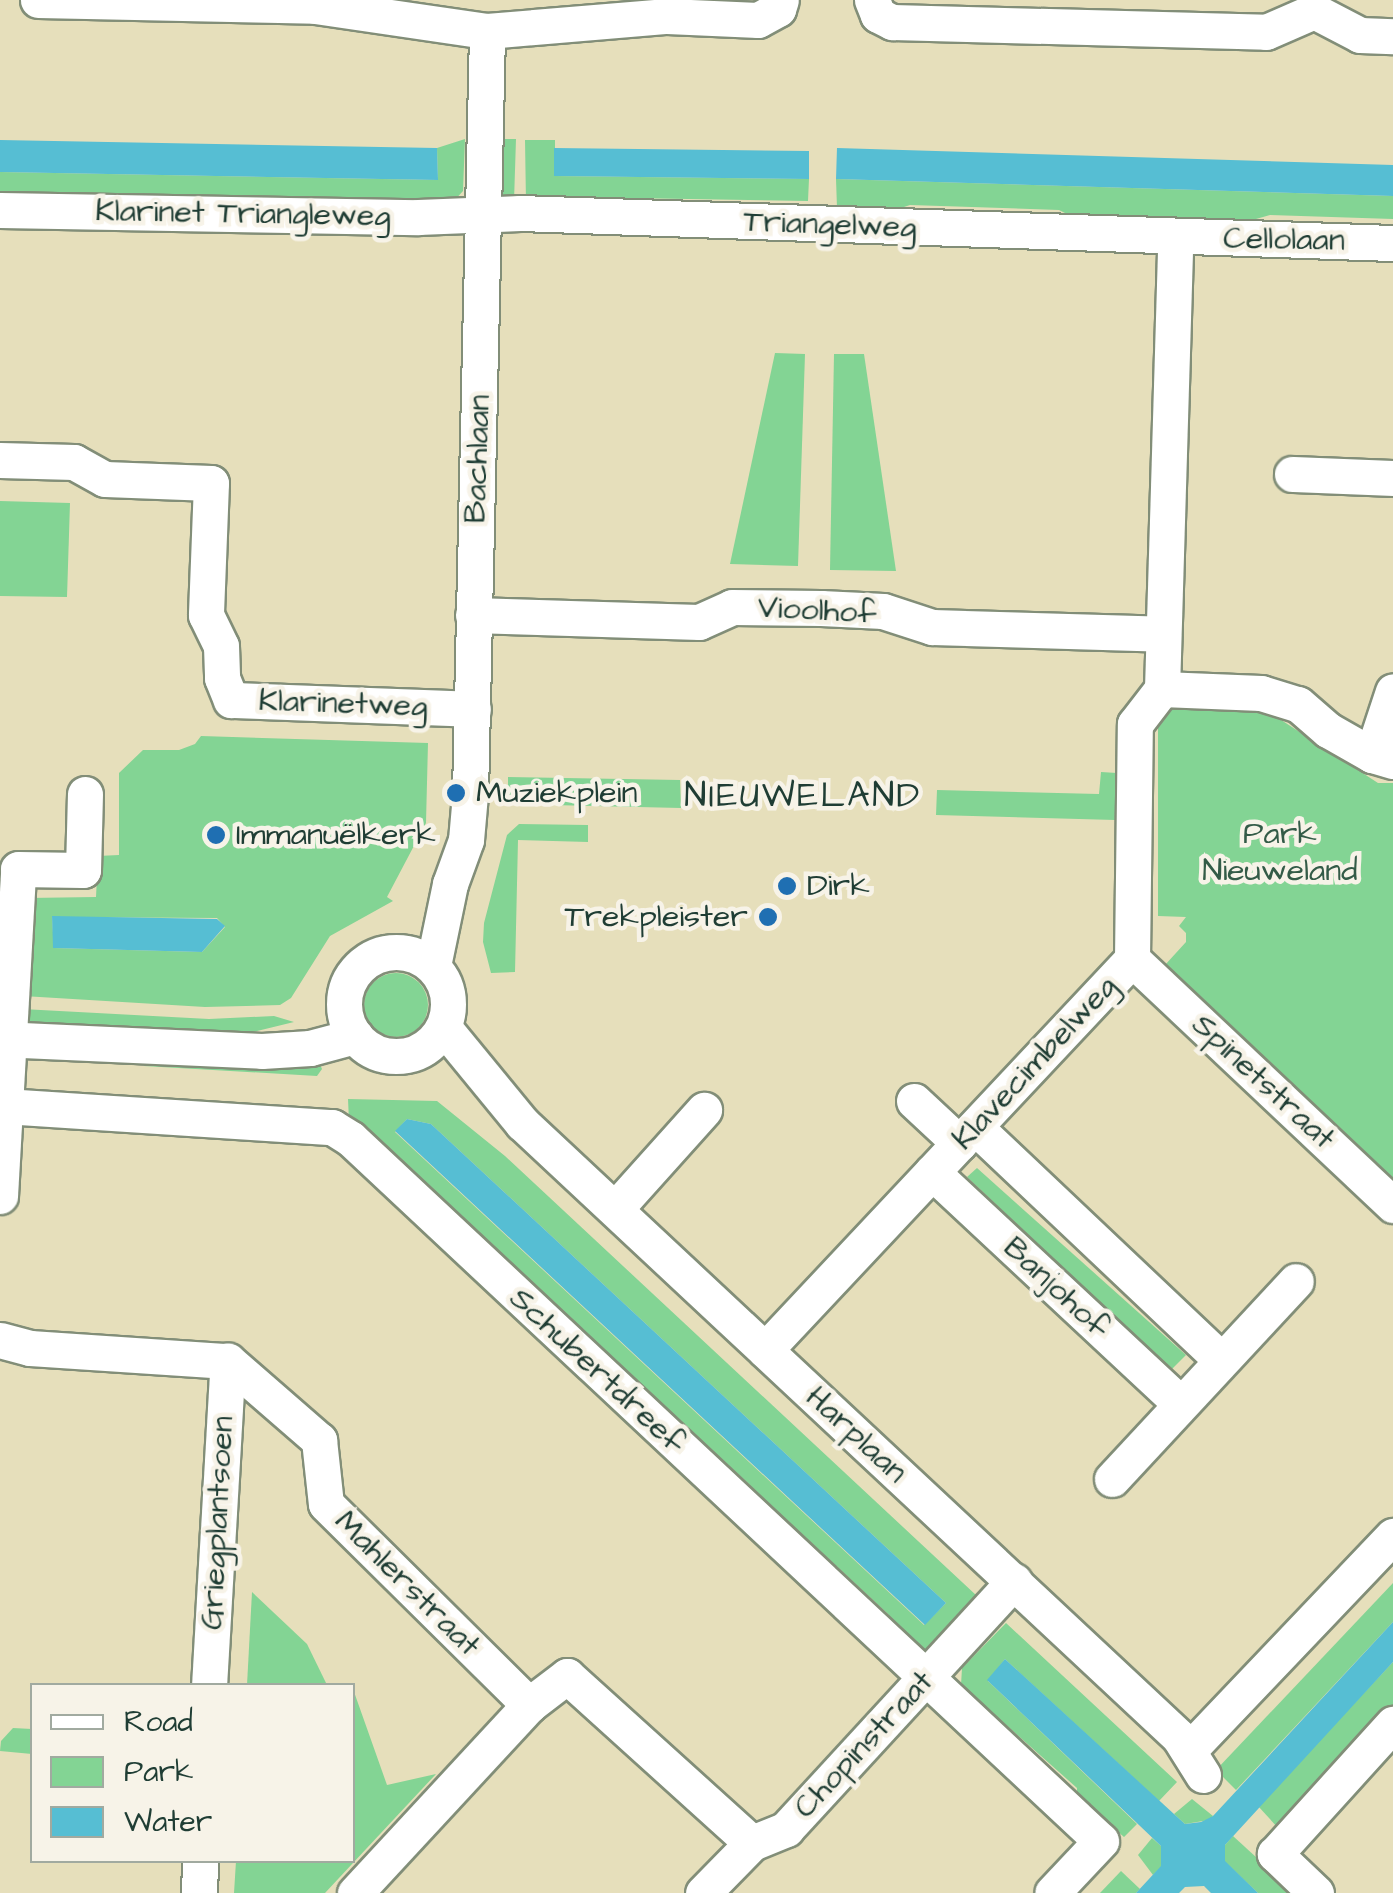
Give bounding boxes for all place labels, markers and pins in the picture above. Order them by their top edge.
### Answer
place label: Muziekplein [476,774,637,812]
marker: Muziekplein [445,782,467,804]
place label: Immanuëlkerk [236,816,436,854]
marker: Immanuëlkerk [205,824,227,846]
place label: Dirk [807,867,870,905]
marker: Dirk [776,875,798,897]
place label: Trekpleister [564,898,748,936]
marker: Trekpleister [757,906,779,928]

